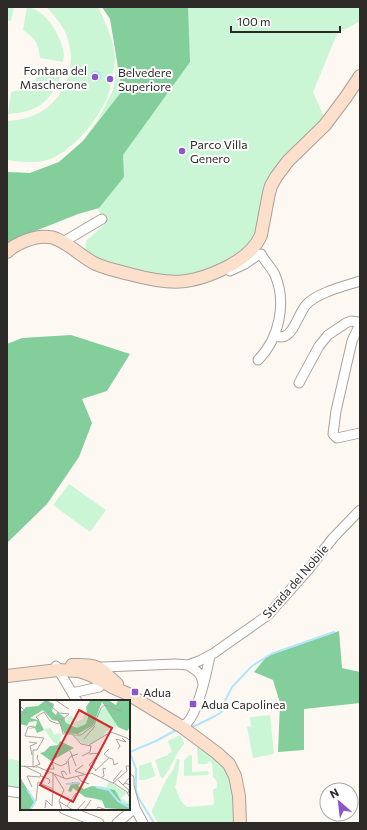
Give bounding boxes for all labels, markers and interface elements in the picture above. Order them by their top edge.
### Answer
scale bar [231,8,340,34]
text: 100 m [237,14,271,28]
place label: Fontana del Mascherone [20,63,87,91]
place label: Belvedere Superiore [118,65,172,93]
marker: Fontana del Mascherone [90,72,100,82]
marker: Belvedere Superiore [105,74,115,84]
place label: Parco Villa Genero [190,137,248,165]
marker: Parco Villa Genero [177,146,187,156]
street label: Strada del Nobile [259,541,331,621]
place label: Adua [143,685,171,699]
marker: Adua [130,687,140,697]
place label: Adua Capolinea [201,697,286,711]
marker: Adua Capolinea [188,699,198,709]
inset map [20,700,130,810]
north arrow [319,782,359,822]
text: N [327,785,341,800]

